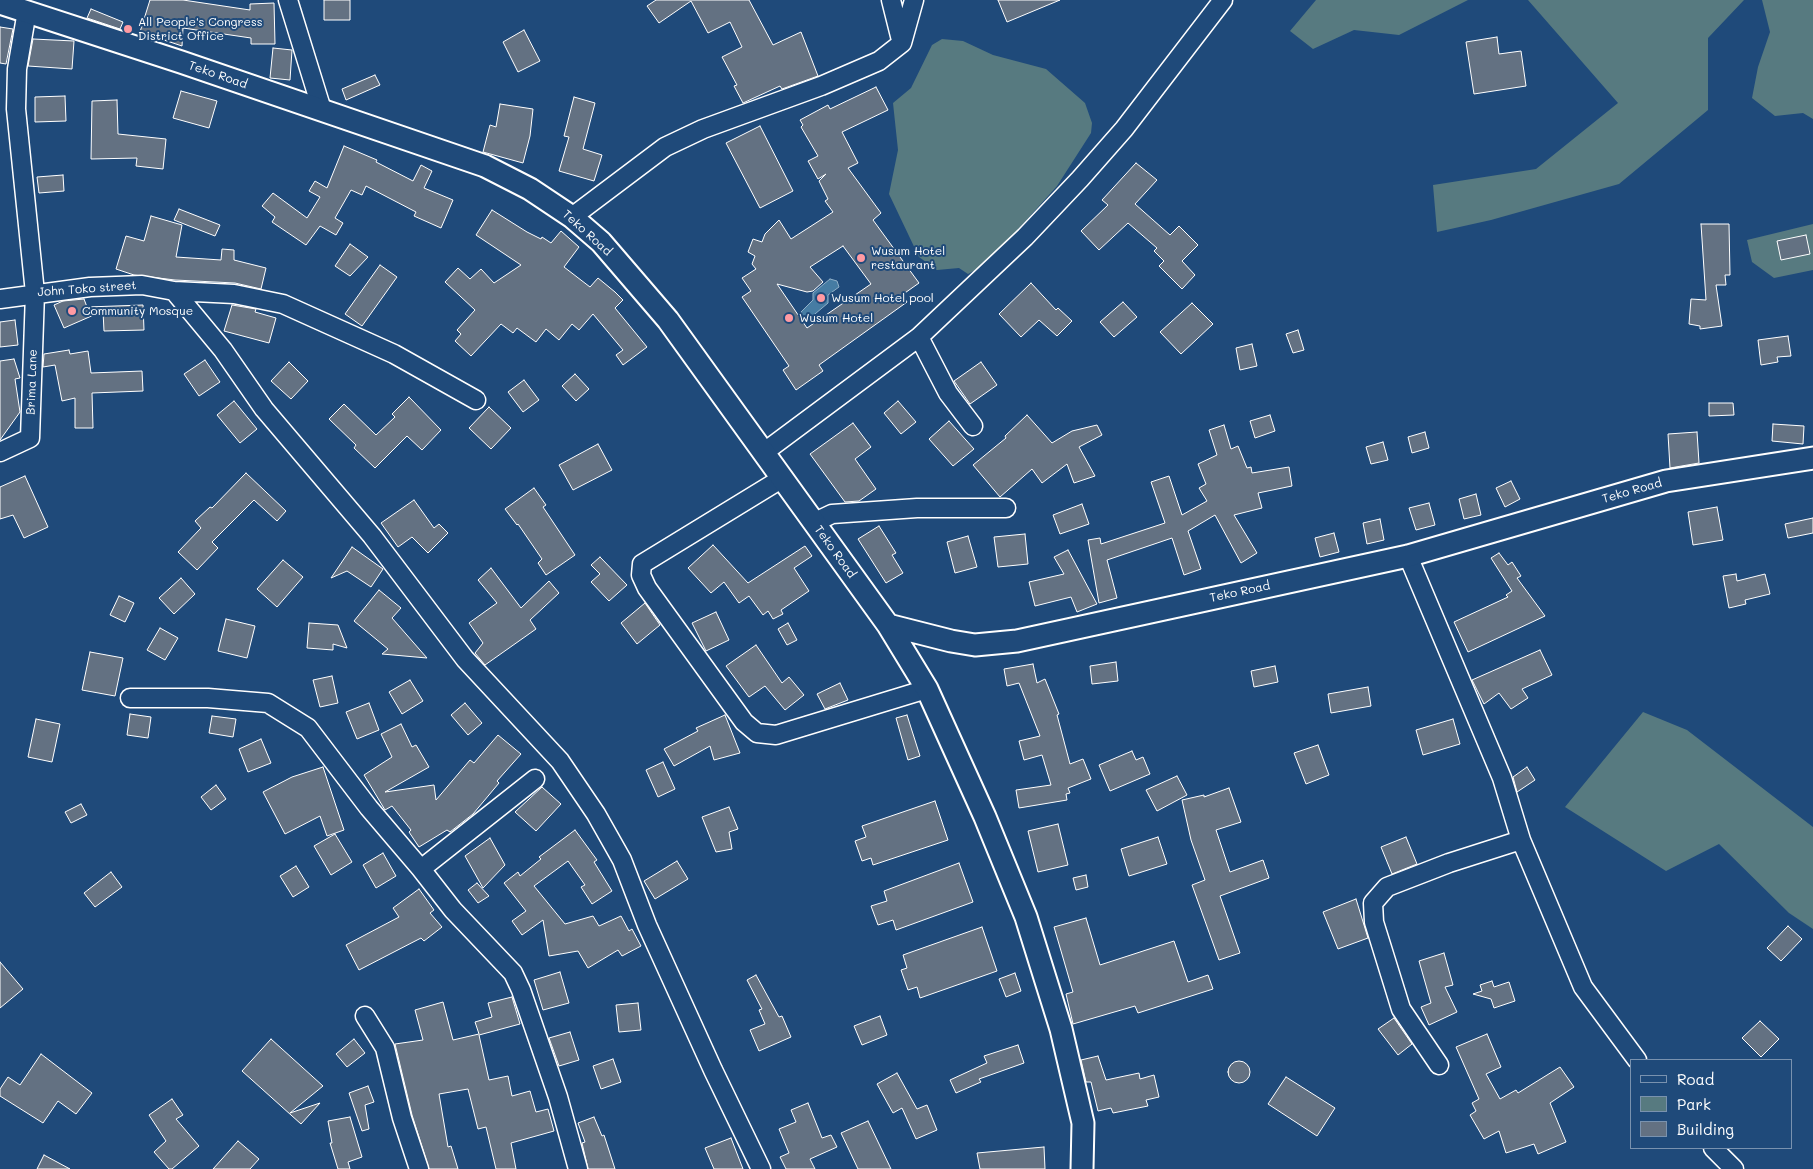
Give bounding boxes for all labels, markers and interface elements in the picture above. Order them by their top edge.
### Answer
place label: All People's Congress District Office [138,15,263,43]
marker: All People's Congress District Office [122,23,134,35]
street label: Teko Road [187,58,249,92]
street label: Teko Road [559,207,615,259]
place label: Wusum Hotel restaurant [871,244,945,272]
marker: Wusum Hotel restaurant [855,252,867,264]
street label: John Toko street [37,278,137,300]
place label: Wusum Hotel pool [831,291,934,305]
marker: Wusum Hotel pool [815,292,827,304]
place label: Community Mosque [82,304,193,318]
marker: Community Mosque [66,305,78,317]
place label: Wusum Hotel [799,311,873,325]
marker: Wusum Hotel [783,312,795,324]
street label: Brima Lane [24,349,40,415]
street label: Teko Road [1601,476,1663,506]
street label: Teko Road [811,523,859,581]
street label: Teko Road [1209,579,1271,605]
legend [1630,1059,1793,1149]
text: Road [1677,1069,1714,1089]
text: Park [1677,1094,1711,1114]
text: Building [1677,1119,1734,1139]

